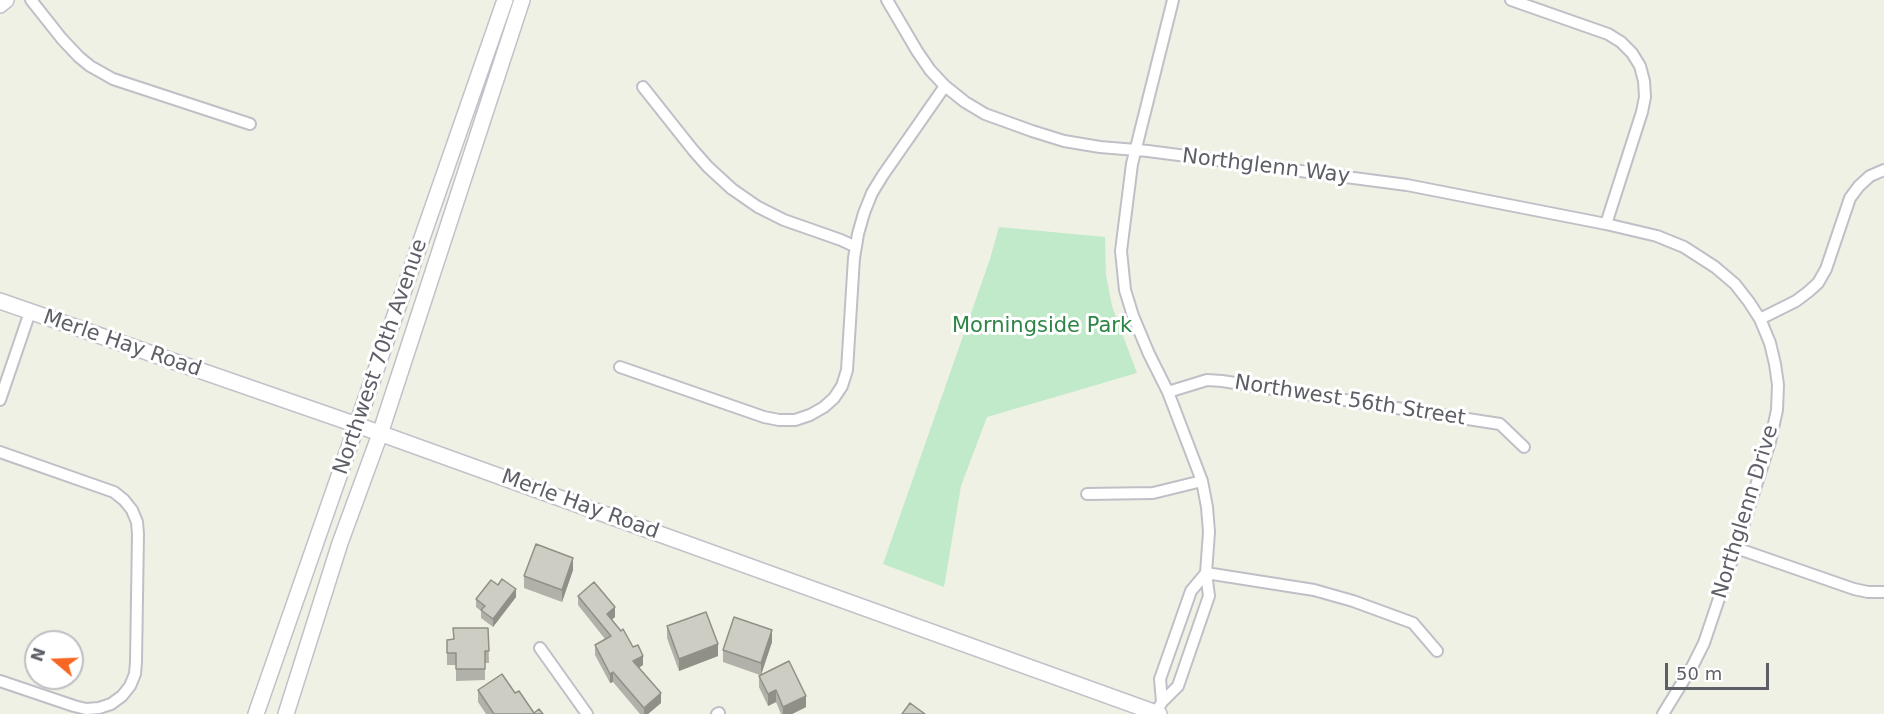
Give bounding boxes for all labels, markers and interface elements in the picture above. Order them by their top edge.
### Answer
street label: Northglenn Way [1181,144,1351,190]
street label: Northwest 70th Avenue [329,236,433,478]
street label: Merle Hay Road [40,305,204,383]
park label: Morningside Park [952,314,1132,340]
street label: Northwest 56th Street [1233,370,1467,432]
street label: Northglenn Drive [1708,422,1784,602]
street label: Merle Hay Road [498,465,662,545]
north arrow [24,630,84,690]
text: N [27,645,50,664]
scale bar [1668,651,1772,689]
text: 50 m [1676,663,1722,684]

